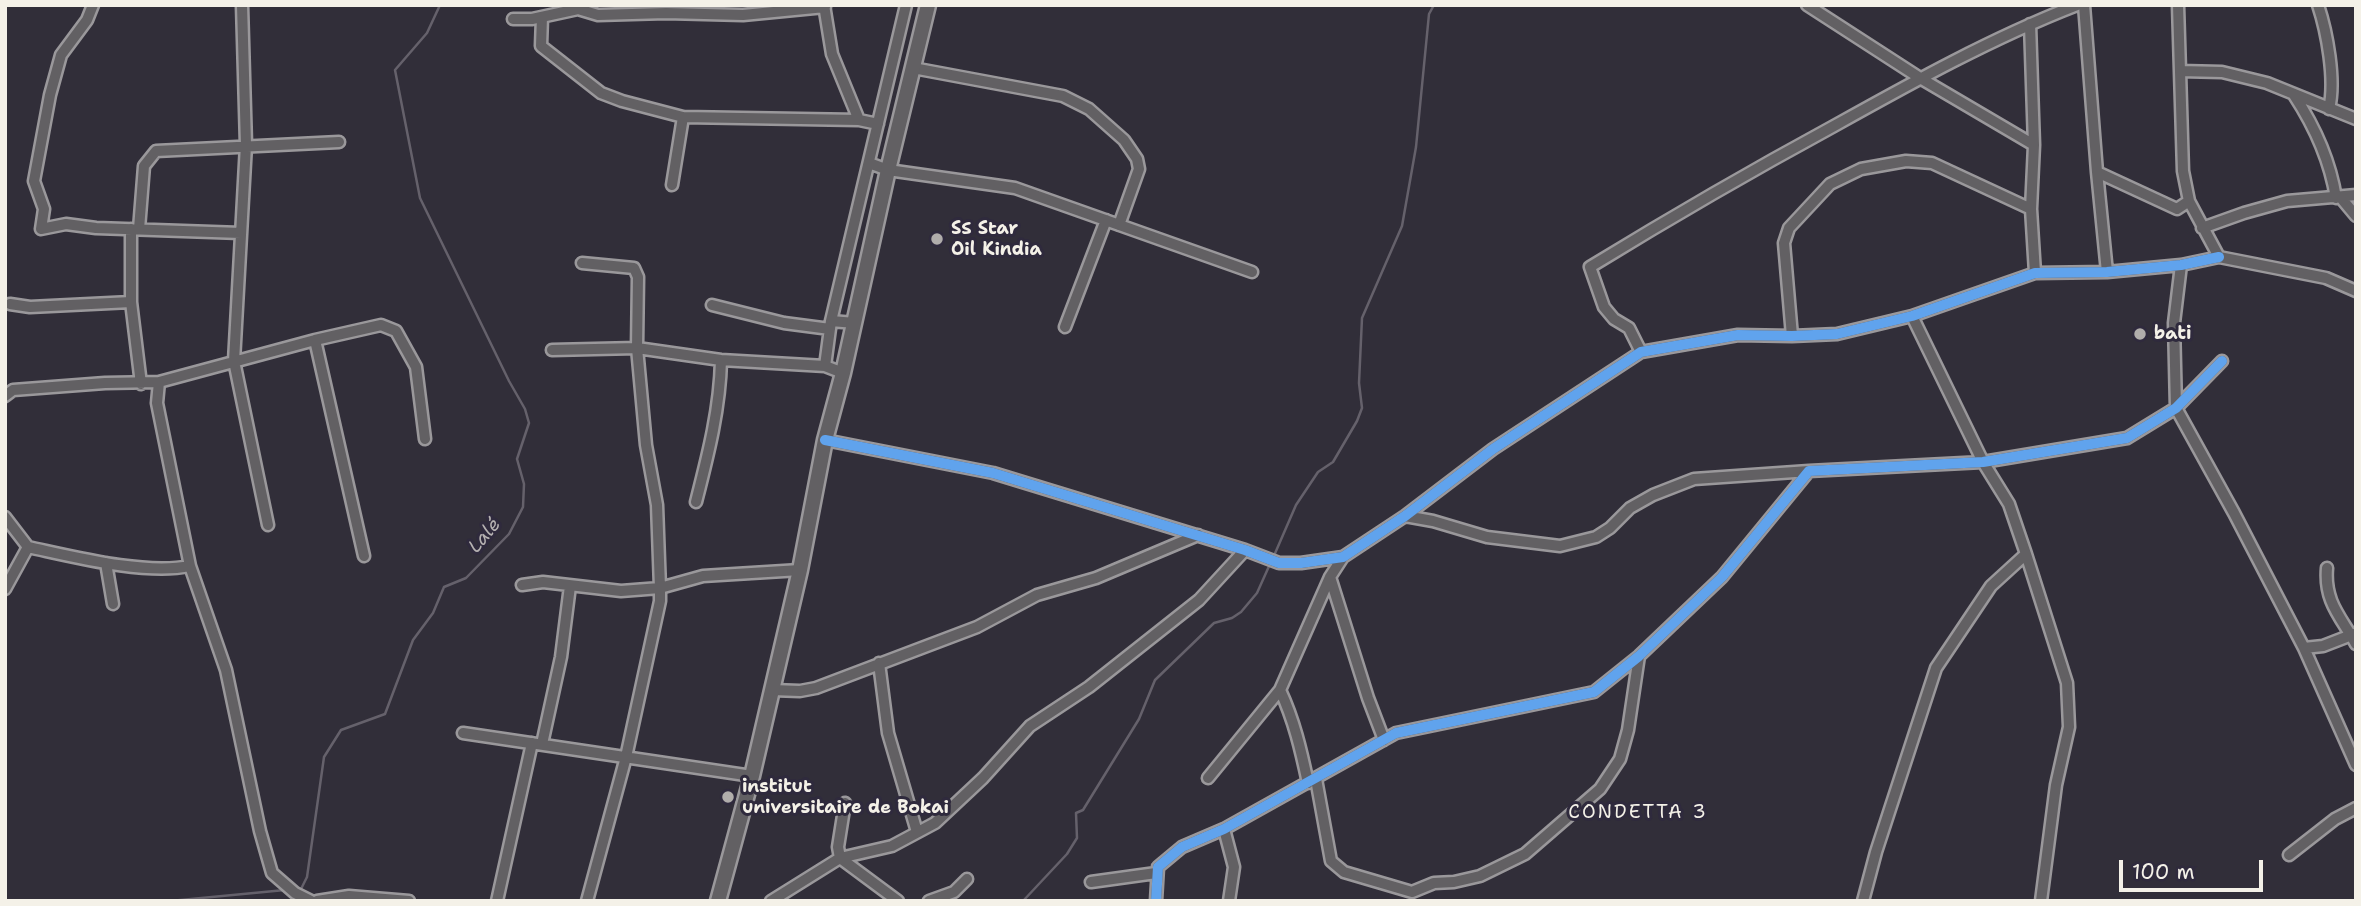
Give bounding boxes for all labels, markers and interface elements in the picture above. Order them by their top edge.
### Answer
place label: SS Star Oil Kindia [951,218,1042,260]
marker: SS Star Oil Kindia [929,231,945,247]
place label: bati [2154,323,2192,345]
marker: bati [2132,326,2148,342]
water label: Lalé [464,514,506,558]
place label: institut universitaire de Bokai [742,776,949,818]
marker: institut universitaire de Bokai [720,789,736,805]
district label: СONDETTA 3 [1570,802,1706,824]
scale bar [2123,846,2266,890]
text: 100 m [2132,858,2195,886]

